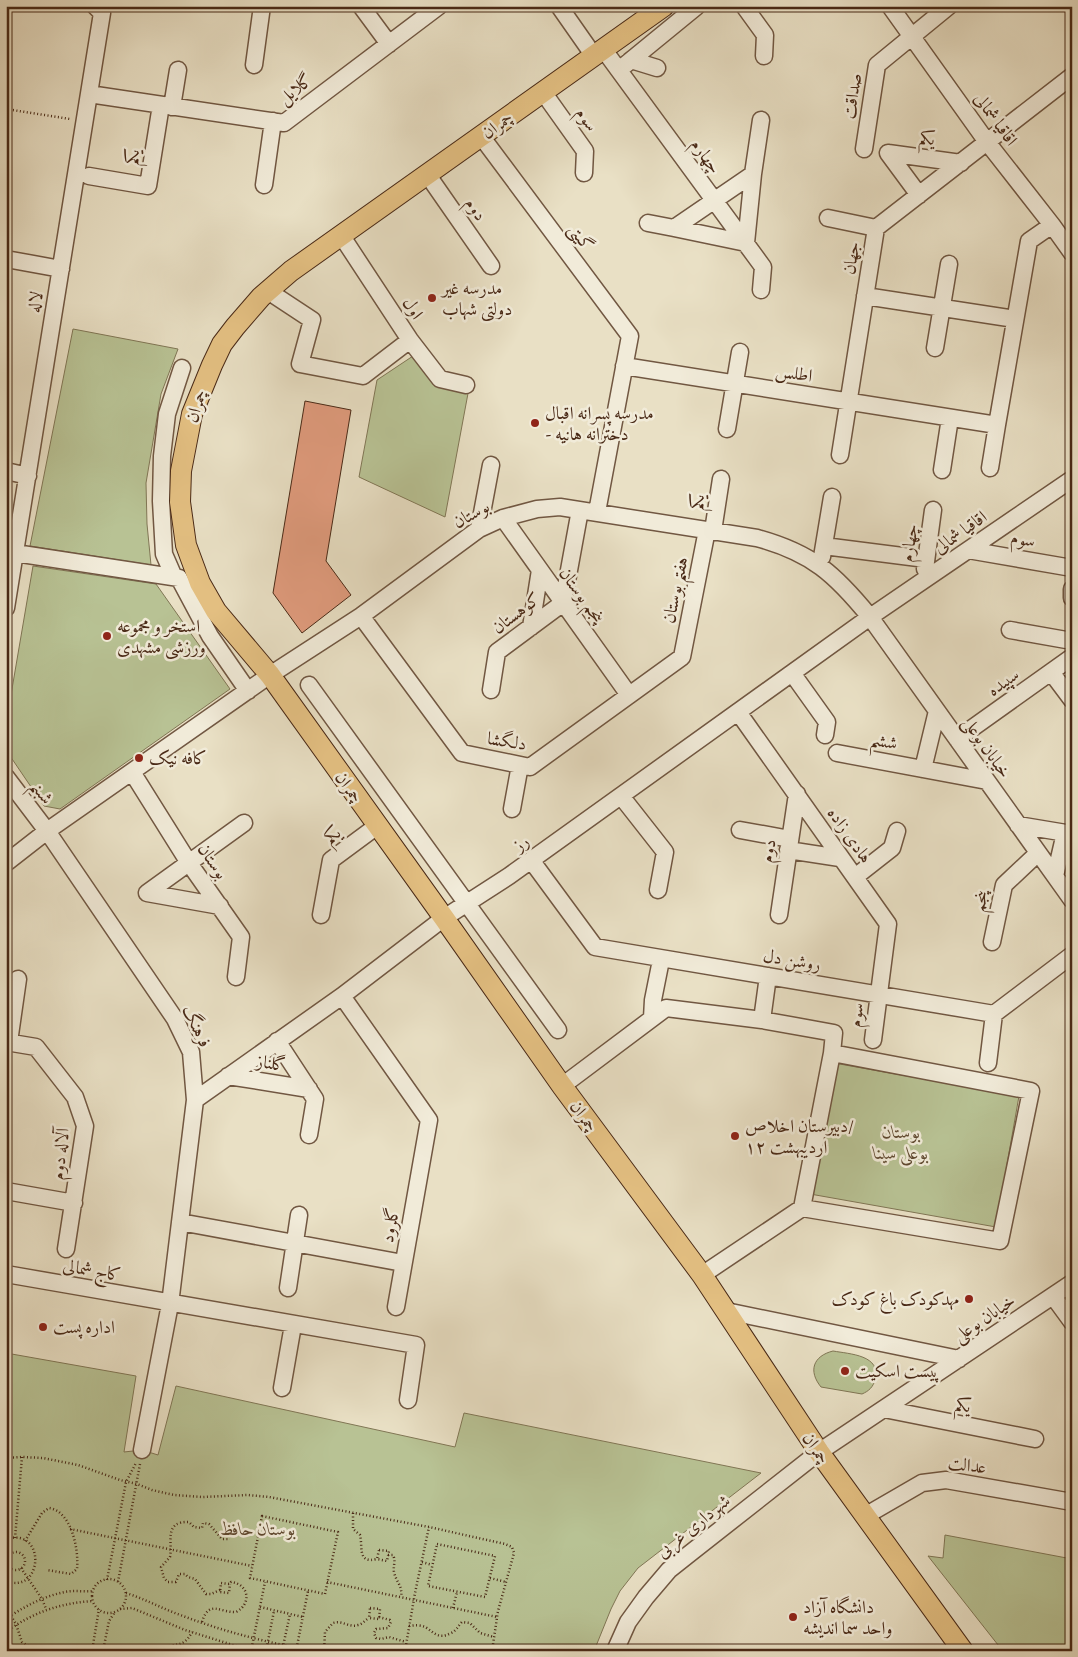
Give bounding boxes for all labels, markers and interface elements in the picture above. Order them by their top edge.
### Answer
street label: گلایل [273,68,318,111]
street label: صداقت [837,71,867,121]
street label: اقاقیا شمالی [969,88,1023,151]
street label: سوم [567,102,604,138]
street label: چمران [476,106,518,144]
street label: یکم [917,125,938,156]
street label: چهارم [682,133,727,181]
street label: یکم [119,146,150,168]
street label: دوم [456,193,493,228]
street label: گیتی [562,218,599,257]
street label: جهان [837,240,865,276]
place label: مدرسه غیر دولتی شهاب [440,276,512,322]
street label: لاله [21,290,49,314]
street label: اول [397,292,429,324]
marker: مدرسه غیر دولتی شهاب [426,292,438,304]
street label: اطلس [774,358,814,388]
street label: چمران [179,386,213,426]
place label: مدرسه پسرانه اقبال - دخترانه هانیه [545,401,654,446]
marker: مدرسه پسرانه اقبال - دخترانه هانیه [529,417,541,429]
street label: یکم [684,491,715,513]
street label: بوستان [448,494,494,534]
street label: اقاقیا شمالی [928,505,992,559]
street label: چهارم [894,522,928,564]
street label: سوم [1008,525,1037,557]
street label: هفتم بوستان [656,555,700,627]
street label: پنجم بوستان [549,562,611,632]
street label: کوهستان [487,587,545,639]
place label: استخر و مجموعه ورزشی مشهدی [117,614,206,660]
marker: استخر و مجموعه ورزشی مشهدی [101,630,113,642]
street label: سپیده [982,662,1024,702]
street label: خیابان بوعلی [956,711,1017,783]
street label: دلگشا [486,726,528,756]
street label: ششم [867,727,900,761]
place label: کافه نیک [149,746,207,770]
marker: کافه نیک [133,752,145,764]
street label: چمران [330,766,368,808]
street label: شبنم [20,775,59,813]
street label: هادی زاده [822,802,878,868]
street label: یکم [318,820,350,853]
street label: رز [507,829,534,858]
street label: بوستان [192,838,234,884]
street label: دوم [754,838,786,865]
street label: پنجم [966,887,999,915]
street label: روشن دل [761,944,823,976]
street label: فرهنگ [177,1001,217,1051]
street label: سوم [843,1001,873,1029]
street label: گلناز [252,1049,288,1077]
street label: چمران [564,1095,604,1137]
place label: دبیرستان اخلاص/ ۱۲ اردیبهشت [745,1114,854,1159]
park label: بوستان بوعلی سینا [872,1120,929,1166]
street label: آلاله دوم [45,1125,79,1182]
marker: دبیرستان اخلاص/ ۱۲ اردیبهشت [729,1130,741,1142]
street label: گلرود [375,1205,405,1245]
street label: کاج شمالی [60,1253,123,1291]
place label: مهدکودک باغ کودک [832,1287,959,1314]
street label: خیابان بوعلی [948,1288,1020,1348]
marker: مهدکودک باغ کودک [963,1293,975,1305]
place label: اداره پست [53,1315,115,1339]
marker: اداره پست [37,1321,49,1333]
place label: پیست اسکیت [855,1359,940,1383]
marker: پیست اسکیت [839,1365,851,1377]
street label: یکم [952,1392,975,1424]
street label: چمران [797,1427,835,1469]
street label: عدالت [946,1451,988,1479]
street label: شهرداری غربی [651,1489,736,1564]
park label: بوستان حافظ [220,1517,296,1541]
place label: دانشگاه آزاد واحد سما اندیشه [803,1595,893,1640]
marker: دانشگاه آزاد واحد سما اندیشه [787,1611,799,1623]

